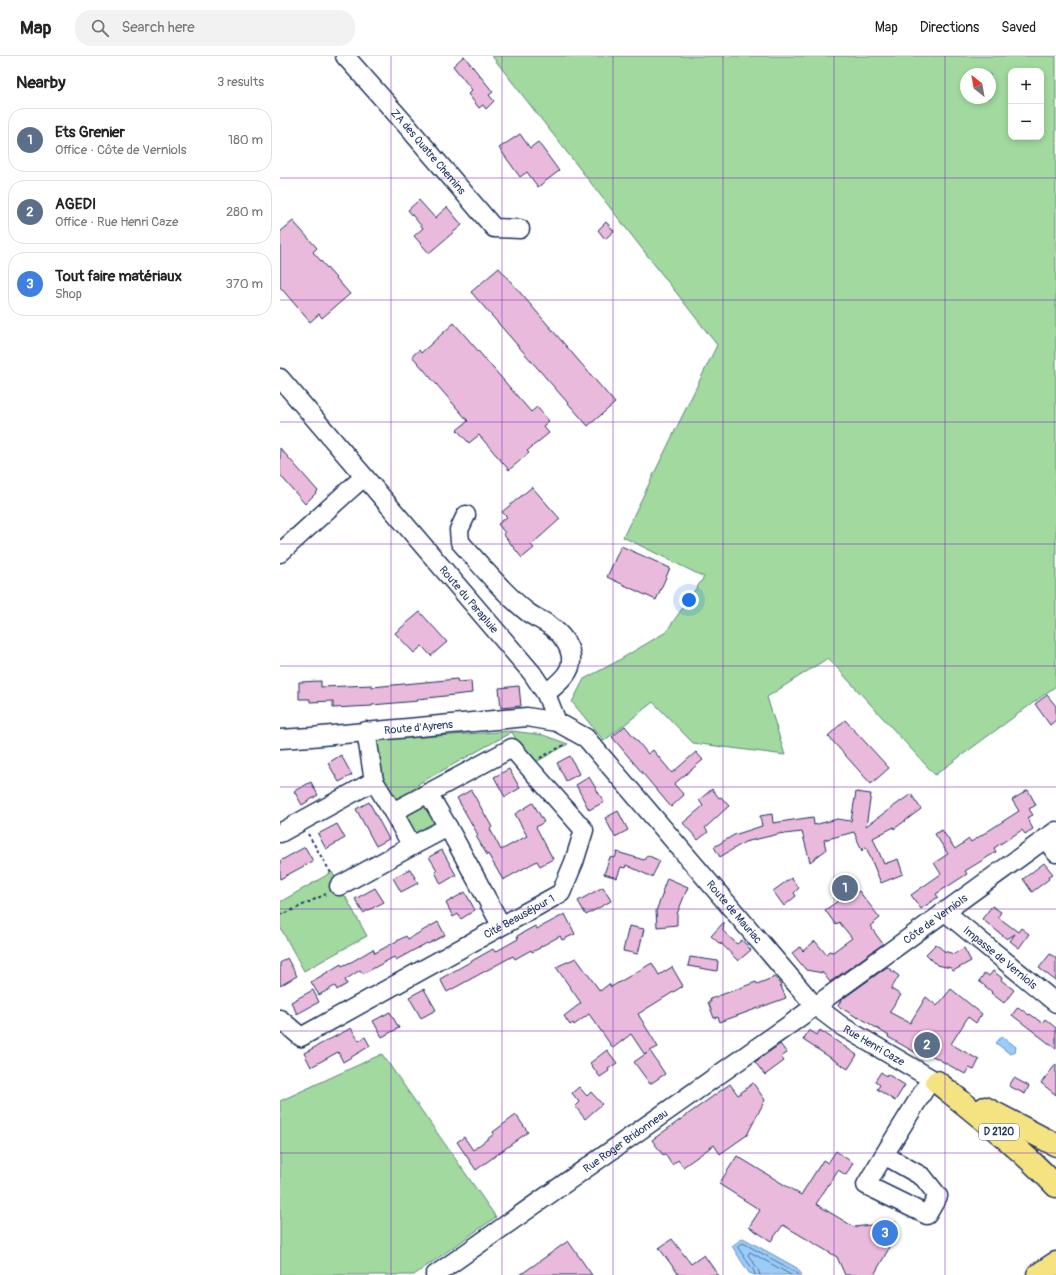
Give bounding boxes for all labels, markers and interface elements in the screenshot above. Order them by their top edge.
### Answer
search box [75,10,355,46]
text: Map [20,16,51,40]
icon: search [89,17,111,39]
text: Search here [121,18,195,37]
text: Map [875,19,898,36]
text: Directions [920,19,979,36]
text: Saved [1001,19,1036,36]
north arrow [960,68,996,104]
map controls [1008,68,1044,140]
button: + [1008,68,1044,104]
text: Nearby [16,72,65,93]
text: 3 results [217,74,264,90]
button: − [1008,104,1044,140]
street label: ZA des Quatre Chemins [388,106,469,197]
text: Ets Grenier [55,123,125,142]
text: 1 [27,132,33,148]
text: 180 m [228,132,263,148]
text: Office · Côte de Verniols [55,142,187,158]
text: AGEDI [55,195,96,214]
text: 2 [26,204,34,220]
text: 280 m [226,204,263,220]
text: Office · Rue Henri Caze [55,214,178,230]
text: Tout faire matériaux [55,267,182,286]
text: 3 [26,276,34,292]
text: 370 m [226,276,263,292]
text: Shop [55,286,82,302]
street label: Route du Parapluie [437,563,502,636]
your location [679,590,699,610]
street label: Route d'Ayrens [384,717,453,737]
pin: 1 [832,873,858,903]
street label: Route de Mauriac [704,878,765,946]
street label: Cité Beauséjour 1 [481,891,557,941]
street label: Côte de Verniols [901,891,970,946]
street label: Impasse de Verniols [961,923,1040,992]
street label: Rue Henri Caze [841,1022,908,1069]
pin: 2 [914,1030,940,1060]
street label: Rue Roger Bridonneau [580,1106,670,1175]
road number: D 2120 [979,1124,1019,1140]
pin: 3 [872,1218,898,1248]

